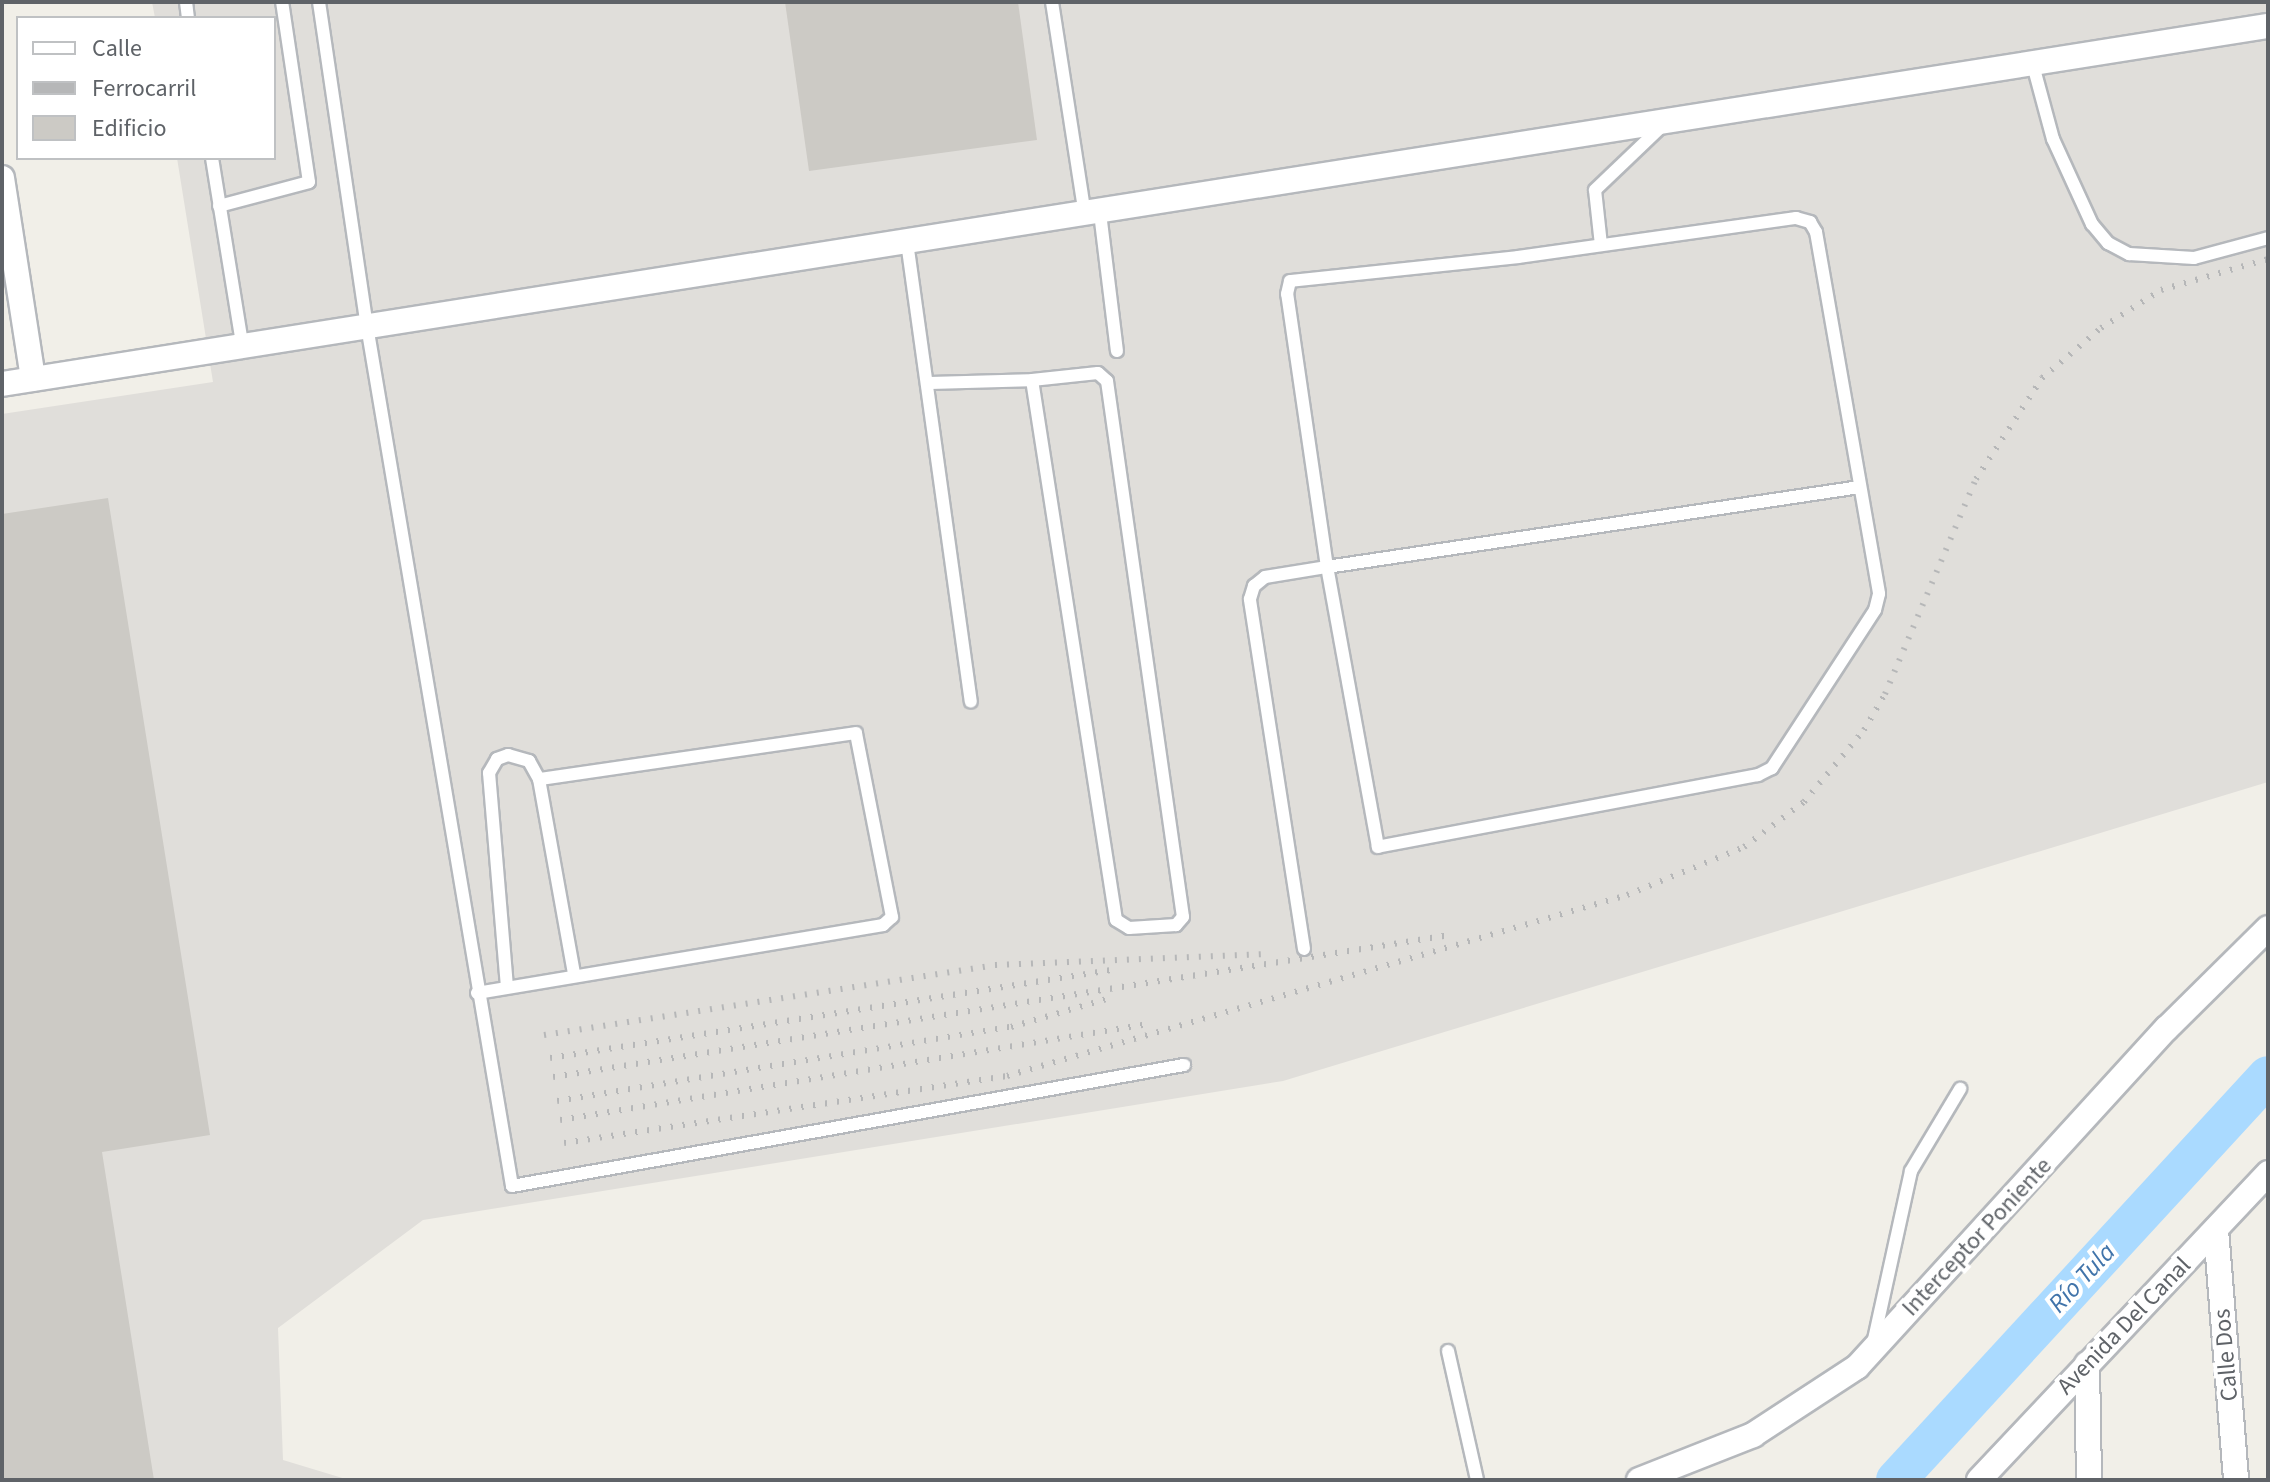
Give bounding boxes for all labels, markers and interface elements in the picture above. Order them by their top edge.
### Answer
legend [16,16,276,160]
text: Calle [92,31,142,66]
text: Ferrocarril [92,71,196,106]
text: Edificio [92,111,166,146]
street label: Interceptor Poniente [1896,1152,2058,1322]
water label: Río Tula [2042,1237,2122,1319]
street label: Avenida Del Canal [2051,1251,2197,1401]
street label: Calle Dos [2208,1308,2244,1402]

